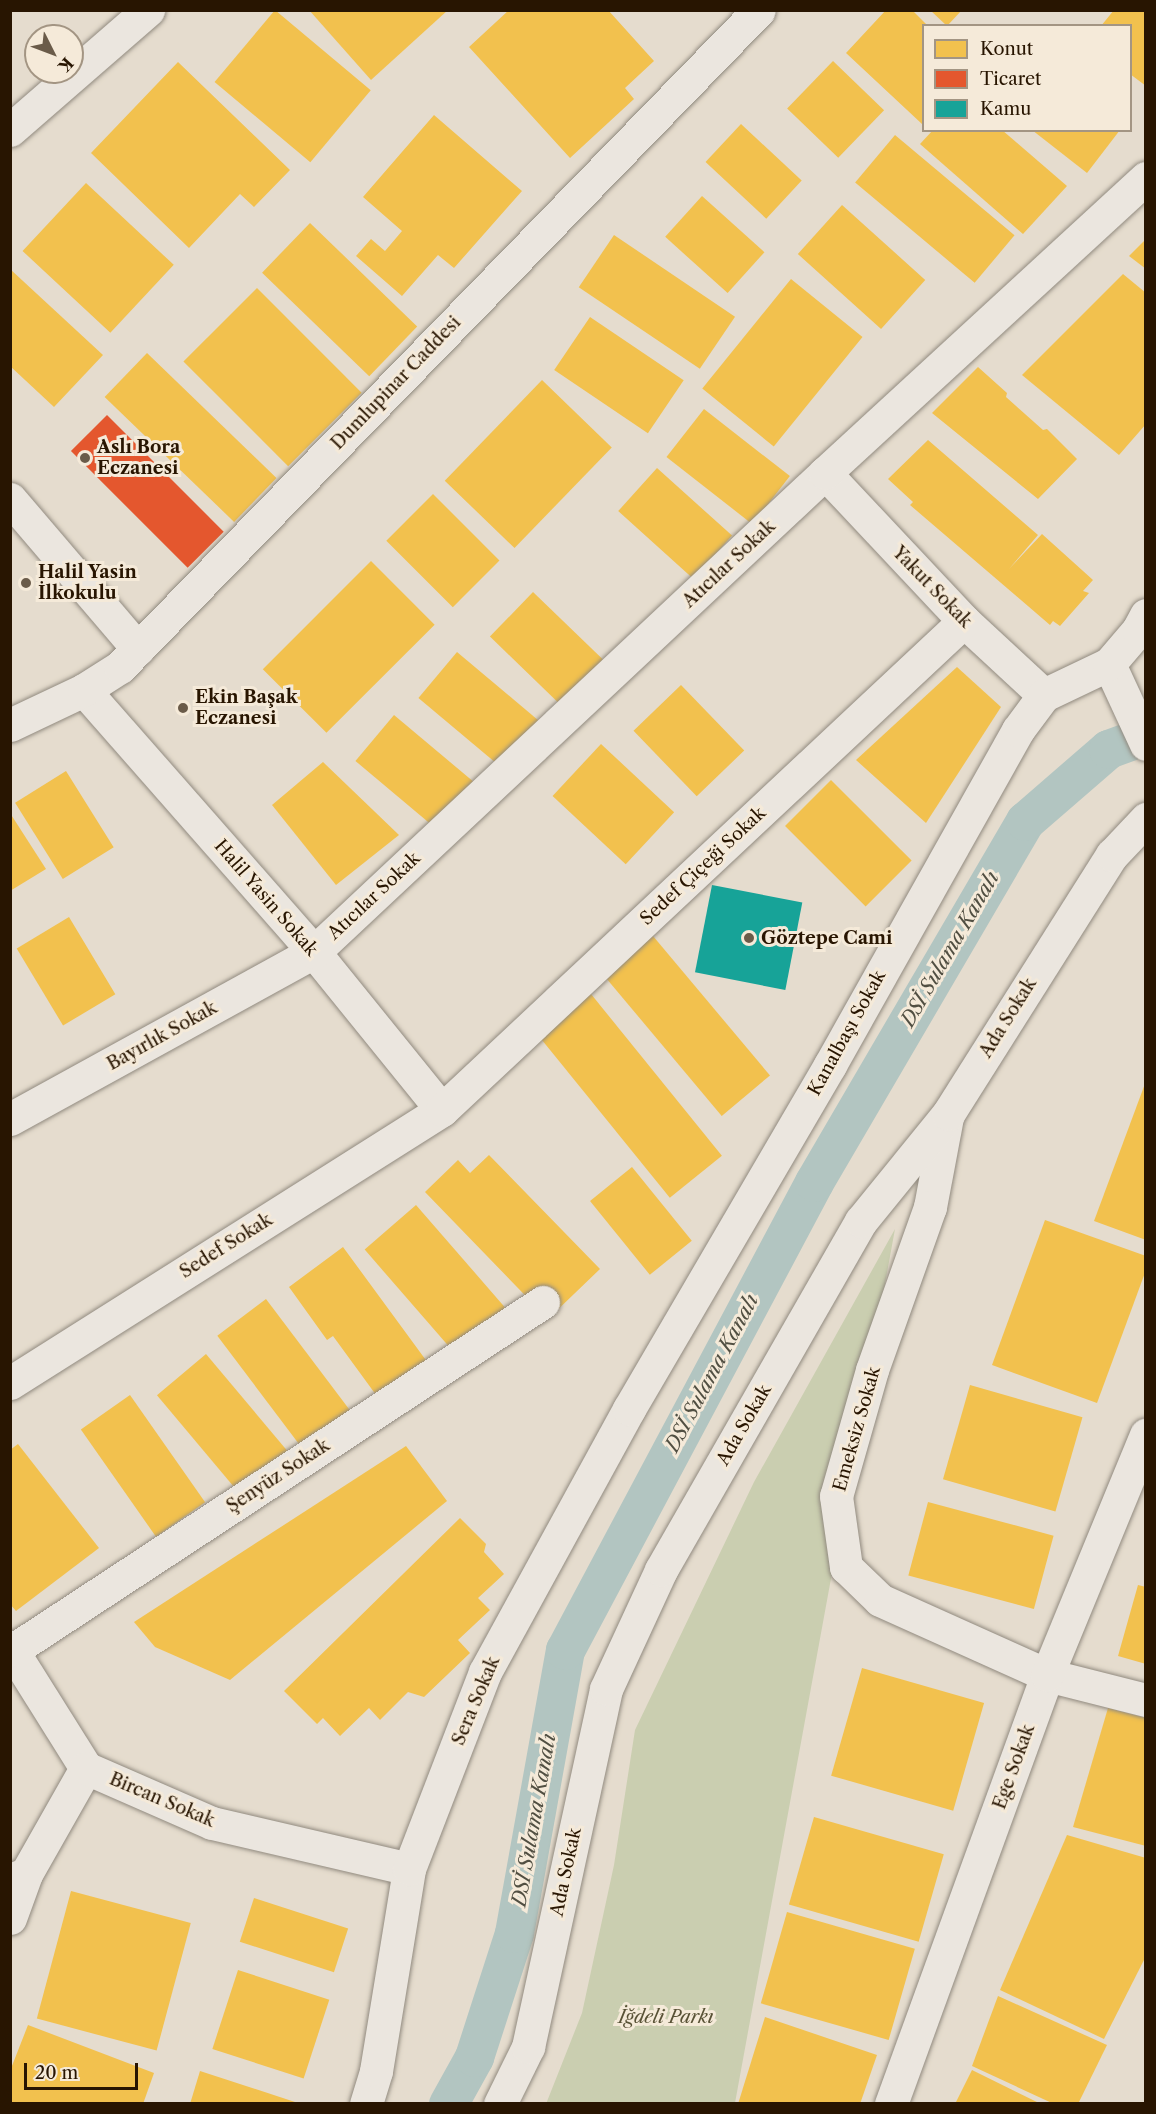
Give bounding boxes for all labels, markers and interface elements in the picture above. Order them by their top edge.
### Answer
north arrow [24,24,84,84]
legend [922,24,1132,132]
text: Konut [980,38,1033,60]
text: K [54,53,78,76]
text: Ticaret [980,68,1041,90]
text: Kamu [980,98,1031,120]
street label: Dumlupinar Caddesi [327,312,465,454]
place label: Aslı Bora Eczanesi [97,437,180,480]
marker: Aslı Bora Eczanesi [78,451,92,465]
street label: Atıcılar Sokak [678,516,780,612]
street label: Yakut Sokak [888,542,976,632]
place label: Halil Yasin İlkokulu [38,562,138,604]
marker: Halil Yasin İlkokulu [19,576,33,590]
place label: Ekin Başak Eczanesi [195,687,298,730]
marker: Ekin Başak Eczanesi [176,701,190,715]
street label: Sedef Çiçeği Sokak [636,802,770,930]
street label: Halil Yasin Sokak [209,835,323,961]
street label: Atıcılar Sokak [323,848,425,944]
water label: DSİ Sulama Kanalı [896,867,1004,1031]
place label: Göztepe Cami [761,927,892,949]
marker: Göztepe Cami [742,931,756,945]
street label: Kanalbaşı Sokak [804,967,890,1099]
street label: Ada Sokak [975,974,1041,1062]
street label: Bayırlık Sokak [103,997,221,1075]
street label: Sedef Sokak [176,1209,276,1283]
water label: DSİ Sulama Kanalı [660,1290,764,1456]
street label: Emeksiz Sokak [829,1364,885,1494]
street label: Ada Sokak [712,1381,776,1469]
street label: Şenyüz Sokak [222,1435,334,1517]
street label: Sera Sokak [448,1653,504,1749]
street label: Ege Sokak [989,1722,1039,1812]
water label: DSİ Sulama Kanalı [507,1732,561,1908]
street label: Bircan Sokak [106,1768,218,1832]
street label: Ada Sokak [546,1826,586,1918]
park label: İğdeli Parkı [618,2006,714,2028]
scale bar [27,2051,141,2089]
text: 20 m [35,2062,78,2084]

